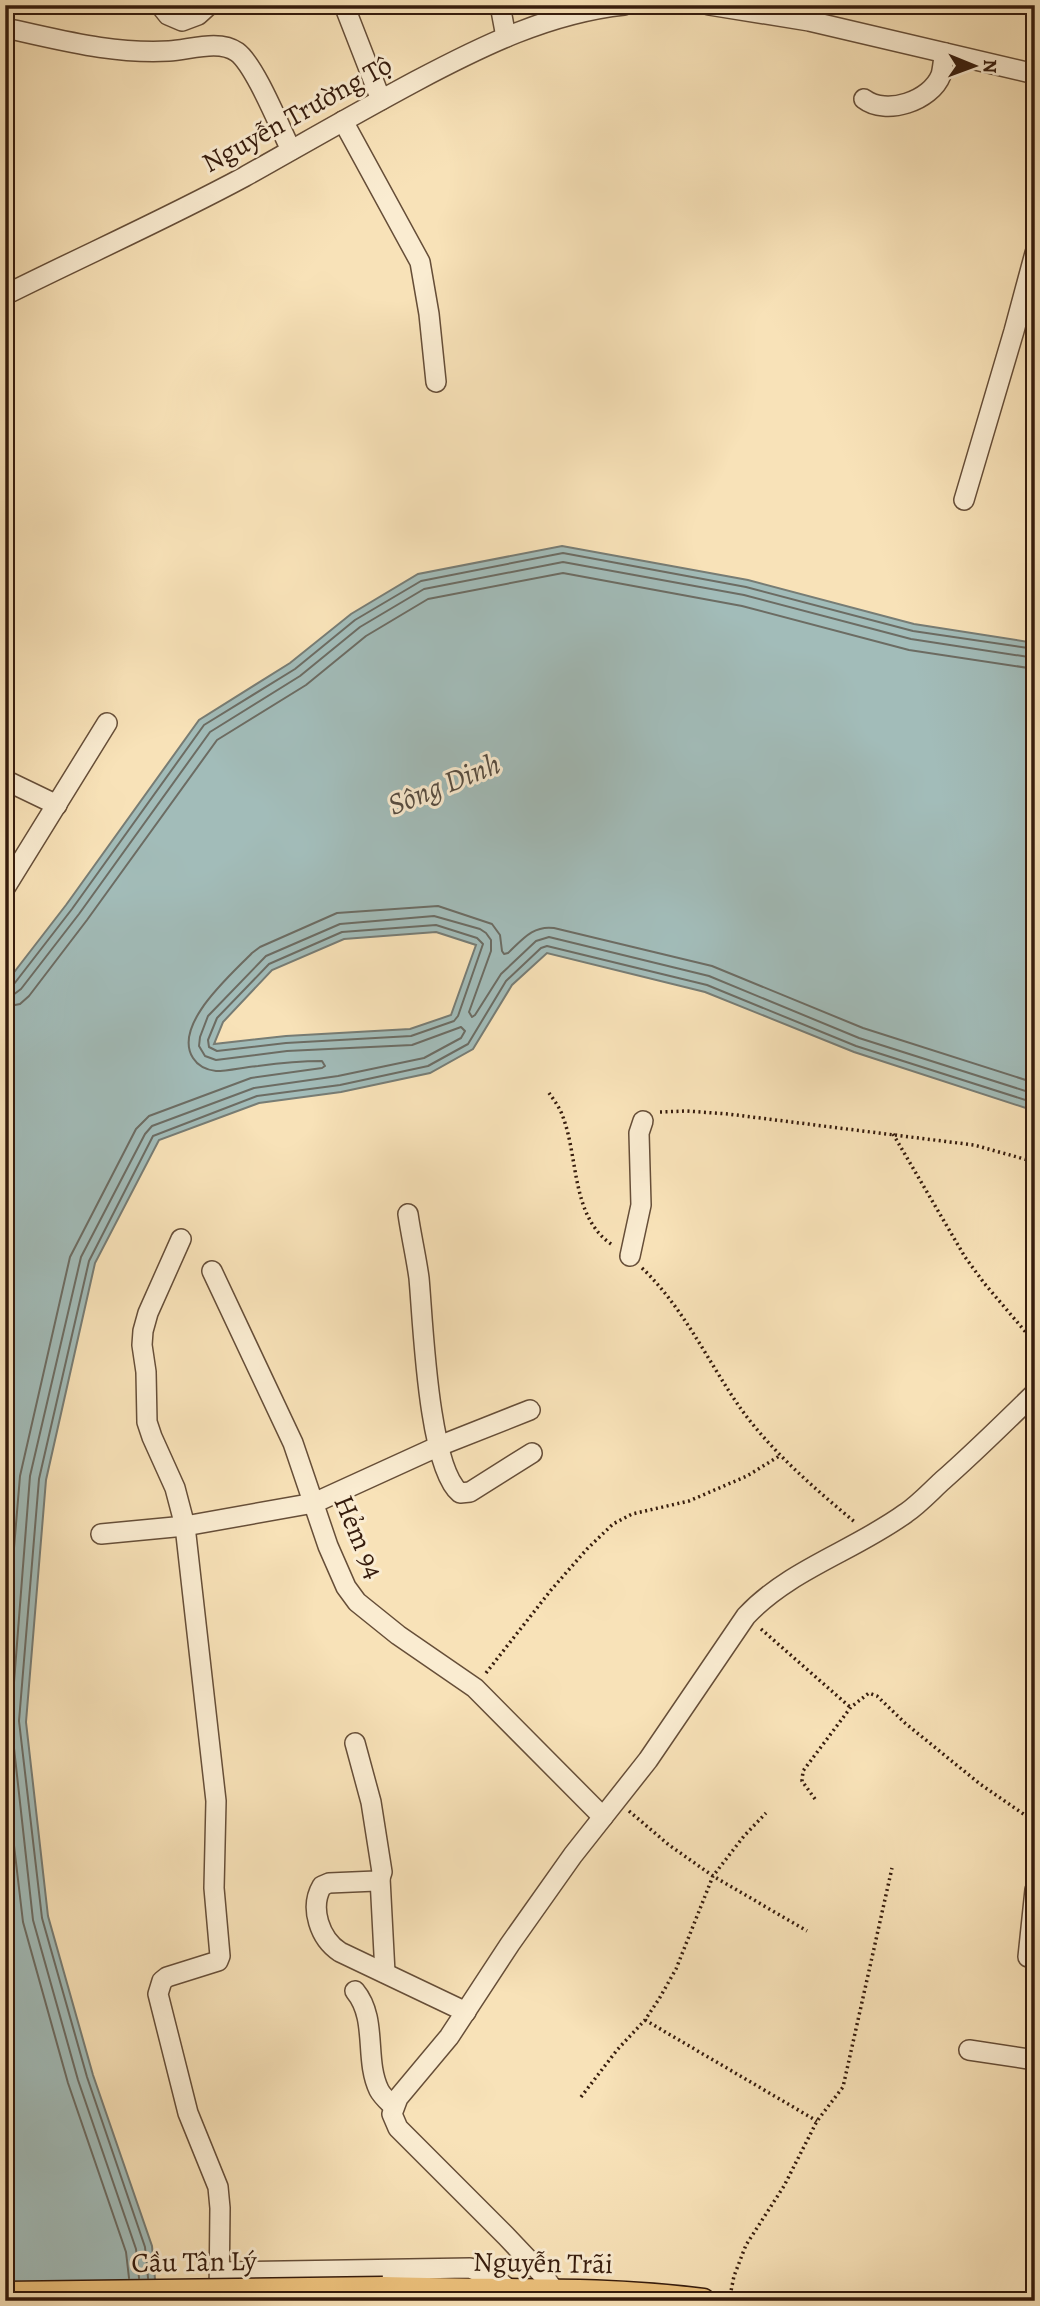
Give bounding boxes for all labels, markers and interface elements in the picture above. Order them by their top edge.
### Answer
north arrow [939,32,1009,102]
street label: Nguyễn Trường Tộ [195,46,399,182]
text: N [977,59,1003,74]
water label: Sông Dinh [382,743,506,825]
street label: Hẻm 94 [324,1489,394,1585]
street label: Cầu Tân Lý [131,2242,258,2282]
street label: Nguyễn Trãi [473,2243,613,2283]

